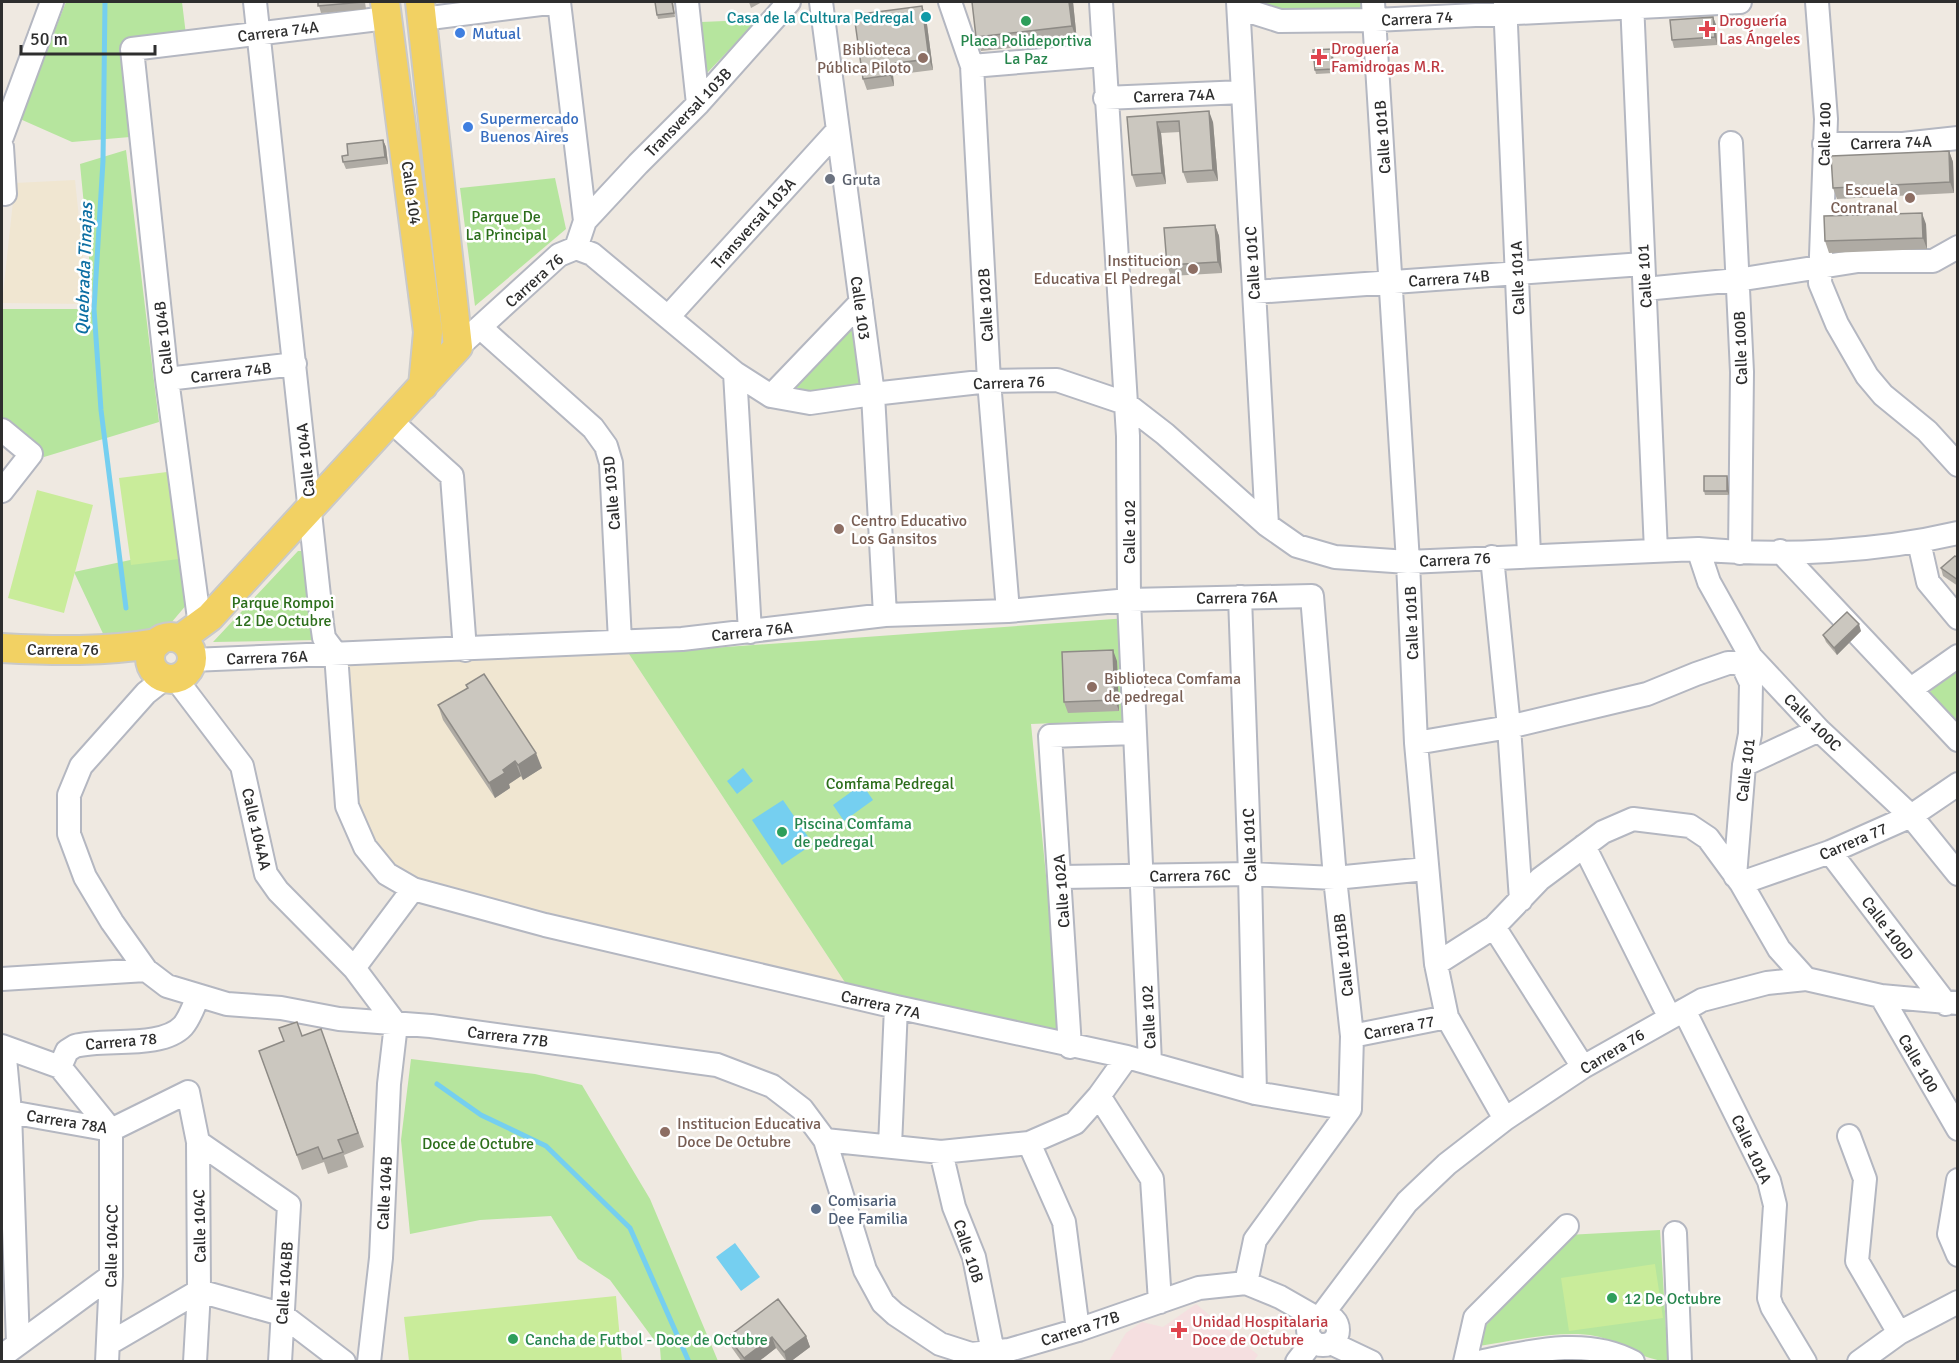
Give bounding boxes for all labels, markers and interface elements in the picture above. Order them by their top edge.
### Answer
street label: Carrera 74 [1381,7,1454,31]
place label: Casa de la Cultura Pedregal [727,8,914,28]
marker: Casa de la Cultura Pedregal [919,10,933,24]
place label: Droguería Las Ángeles [1719,11,1800,49]
marker: Placa Polideportiva La Paz [1019,14,1033,28]
street label: Carrera 74A [236,17,320,47]
scale bar [21,18,154,56]
marker: Droguería Las Ángeles [1700,22,1714,36]
place label: Mutual [472,24,521,44]
marker: Mutual [453,26,467,40]
text: 50 m [30,28,68,50]
place label: Placa Polideportiva La Paz [960,31,1092,69]
place label: Droguería Famidrogas M.R. [1331,39,1444,77]
place label: Biblioteca Pública Piloto [817,40,911,78]
marker: Droguería Famidrogas M.R. [1312,50,1326,64]
marker: Biblioteca Pública Piloto [916,51,930,65]
street label: Transversal 103B [641,64,736,162]
street label: Carrera 74A [1133,85,1215,107]
street label: Calle 101B [1370,99,1396,174]
street label: Calle 100 [1814,102,1836,166]
place label: Supermercado Buenos Aires [480,109,579,147]
marker: Supermercado Buenos Aires [461,120,475,134]
street label: Carrera 74A [1850,132,1932,154]
street label: Calle 104 [397,160,425,227]
place label: Gruta [842,170,881,190]
marker: Gruta [823,172,837,186]
street label: Transversal 103A [707,173,800,274]
place label: Escuela Contranal [1830,180,1898,218]
marker: Escuela Contranal [1903,191,1917,205]
water label: Quebrada Tinajas [71,200,97,336]
park label: Parque De La Principal [465,207,547,245]
street label: Calle 101C [1241,225,1265,300]
street label: Calle 101A [1507,240,1529,315]
street label: Calle 101 [1633,243,1657,309]
street label: Carrera 76 [501,249,568,312]
place label: Institucion Educativa El Pedregal [1033,251,1181,289]
marker: Institucion Educativa El Pedregal [1186,262,1200,276]
street label: Carrera 74B [1408,266,1490,292]
street label: Calle 102B [974,268,998,342]
street label: Calle 103 [846,275,874,341]
street label: Calle 104B [150,300,178,376]
street label: Calle 100B [1730,311,1752,385]
street label: Carrera 74B [189,358,273,388]
street label: Carrera 76 [973,372,1045,394]
street label: Calle 104A [292,422,320,498]
street label: Calle 103D [599,455,625,531]
street label: Calle 102 [1120,500,1140,564]
place label: Centro Educativo Los Gansitos [851,511,967,549]
marker: Centro Educativo Los Gansitos [832,522,846,536]
street label: Carrera 76 [1419,548,1491,572]
street label: Calle 101B [1401,586,1423,660]
street label: Carrera 76A [1196,587,1278,609]
park label: Parque Rompoi 12 De Octubre [232,593,334,631]
street label: Carrera 76A [710,618,794,646]
street label: Carrera 76 [27,640,99,660]
street label: Carrera 76A [226,647,308,669]
place label: Biblioteca Comfama de pedregal [1104,669,1241,707]
marker: Biblioteca Comfama de pedregal [1085,680,1099,694]
street label: Calle 100C [1779,690,1846,756]
street label: Calle 101 [1732,737,1760,803]
park label: Comfama Pedregal [826,774,955,794]
street label: Calle 104AA [237,786,275,872]
street label: Calle 101C [1239,807,1261,882]
place label: Piscina Comfama de pedregal [794,814,912,852]
street label: Carrera 77 [1816,819,1890,865]
marker: Piscina Comfama de pedregal [775,825,789,839]
street label: Calle 102A [1049,853,1075,929]
street label: Carrera 76C [1149,865,1231,887]
street label: Calle 100D [1857,893,1918,964]
street label: Calle 101BB [1330,912,1358,997]
street label: Calle 102 [1137,984,1161,1050]
street label: Carrera 77A [839,986,923,1024]
street label: Carrera 77 [1362,1011,1436,1045]
street label: Carrera 77B [466,1022,550,1052]
street label: Carrera 76 [1577,1025,1648,1079]
street label: Carrera 78 [84,1029,158,1055]
street label: Calle 100 [1893,1031,1943,1096]
street label: Carrera 78A [25,1106,109,1138]
street label: Calle 101A [1726,1112,1776,1187]
place label: Institucion Educativa Doce De Octubre [677,1114,821,1152]
marker: Institucion Educativa Doce De Octubre [658,1125,672,1139]
park label: Doce de Octubre [422,1134,534,1154]
street label: Calle 104B [373,1156,397,1230]
street label: Calle 104C [189,1189,211,1263]
place label: Comisaria Dee Familia [828,1191,908,1229]
marker: Comisaria Dee Familia [809,1202,823,1216]
street label: Calle 104CC [101,1204,123,1288]
street label: Calle 10B [948,1217,988,1285]
street label: Calle 104BB [272,1241,298,1325]
place label: 12 De Octubre [1624,1289,1721,1309]
marker: 12 De Octubre [1605,1291,1619,1305]
street label: Carrera 77B [1038,1307,1122,1351]
place label: Unidad Hospitalaria Doce de Octubre [1192,1312,1328,1350]
marker: Unidad Hospitalaria Doce de Octubre [1170,1321,1188,1339]
place label: Cancha de Futbol - Doce de Octubre [525,1330,768,1350]
marker: Cancha de Futbol - Doce de Octubre [506,1332,520,1346]

